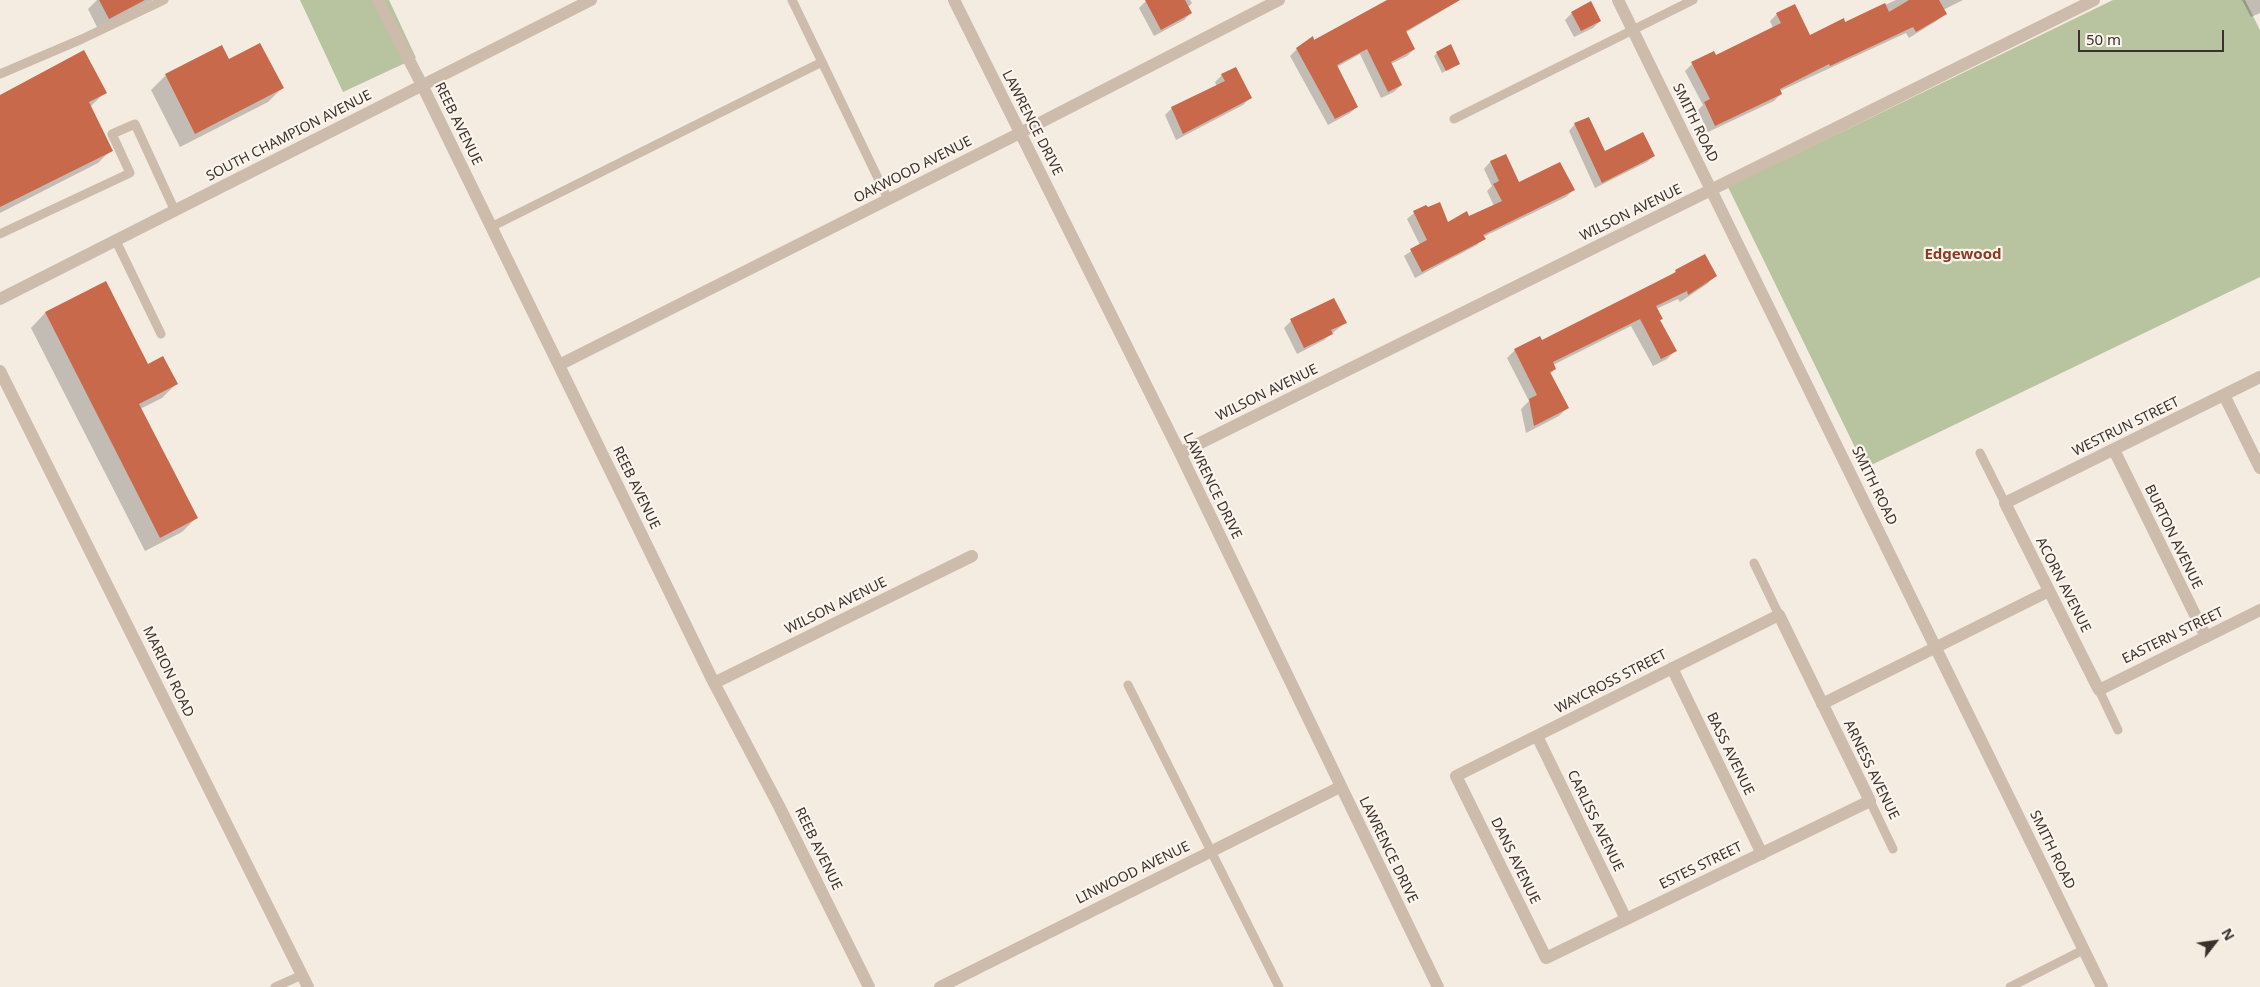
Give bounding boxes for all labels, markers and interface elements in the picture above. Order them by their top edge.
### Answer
scale bar [2080,20,2226,52]
text: 50 m [2086,29,2121,49]
street label: LAWRENCE DRIVE [998,68,1066,178]
street label: REEB AVENUE [431,80,485,168]
street label: SMITH ROAD [1669,81,1721,165]
street label: SOUTH CHAMPION AVENUE [204,87,374,185]
street label: OAKWOOD AVENUE [851,133,975,207]
street label: WILSON AVENUE [1577,181,1685,245]
district label: Edgewood [1924,246,2002,264]
street label: WILSON AVENUE [1213,361,1321,425]
street label: WESTRUN STREET [2070,394,2182,460]
street label: LAWRENCE DRIVE [1179,430,1245,542]
street label: REEB AVENUE [609,444,663,532]
street label: SMITH ROAD [1848,444,1900,528]
street label: BURTON AVENUE [2140,482,2206,592]
street label: ACORN AVENUE [2032,535,2094,635]
street label: WILSON AVENUE [782,574,890,638]
street label: EASTERN STREET [2120,604,2226,668]
street label: MARION ROAD [139,624,197,720]
street label: WAYCROSS STREET [1552,647,1670,717]
street label: BASS AVENUE [1703,710,1757,798]
street label: ARNESS AVENUE [1840,718,1902,822]
street label: CARLISS AVENUE [1563,768,1627,874]
street label: LAWRENCE DRIVE [1355,794,1421,906]
street label: REEB AVENUE [791,805,845,893]
street label: SMITH ROAD [2026,808,2078,892]
street label: DANS AVENUE [1487,815,1543,907]
street label: LINWOOD AVENUE [1073,838,1193,908]
street label: ESTES STREET [1657,839,1745,893]
north arrow [2190,917,2240,967]
text: N [2217,925,2239,944]

